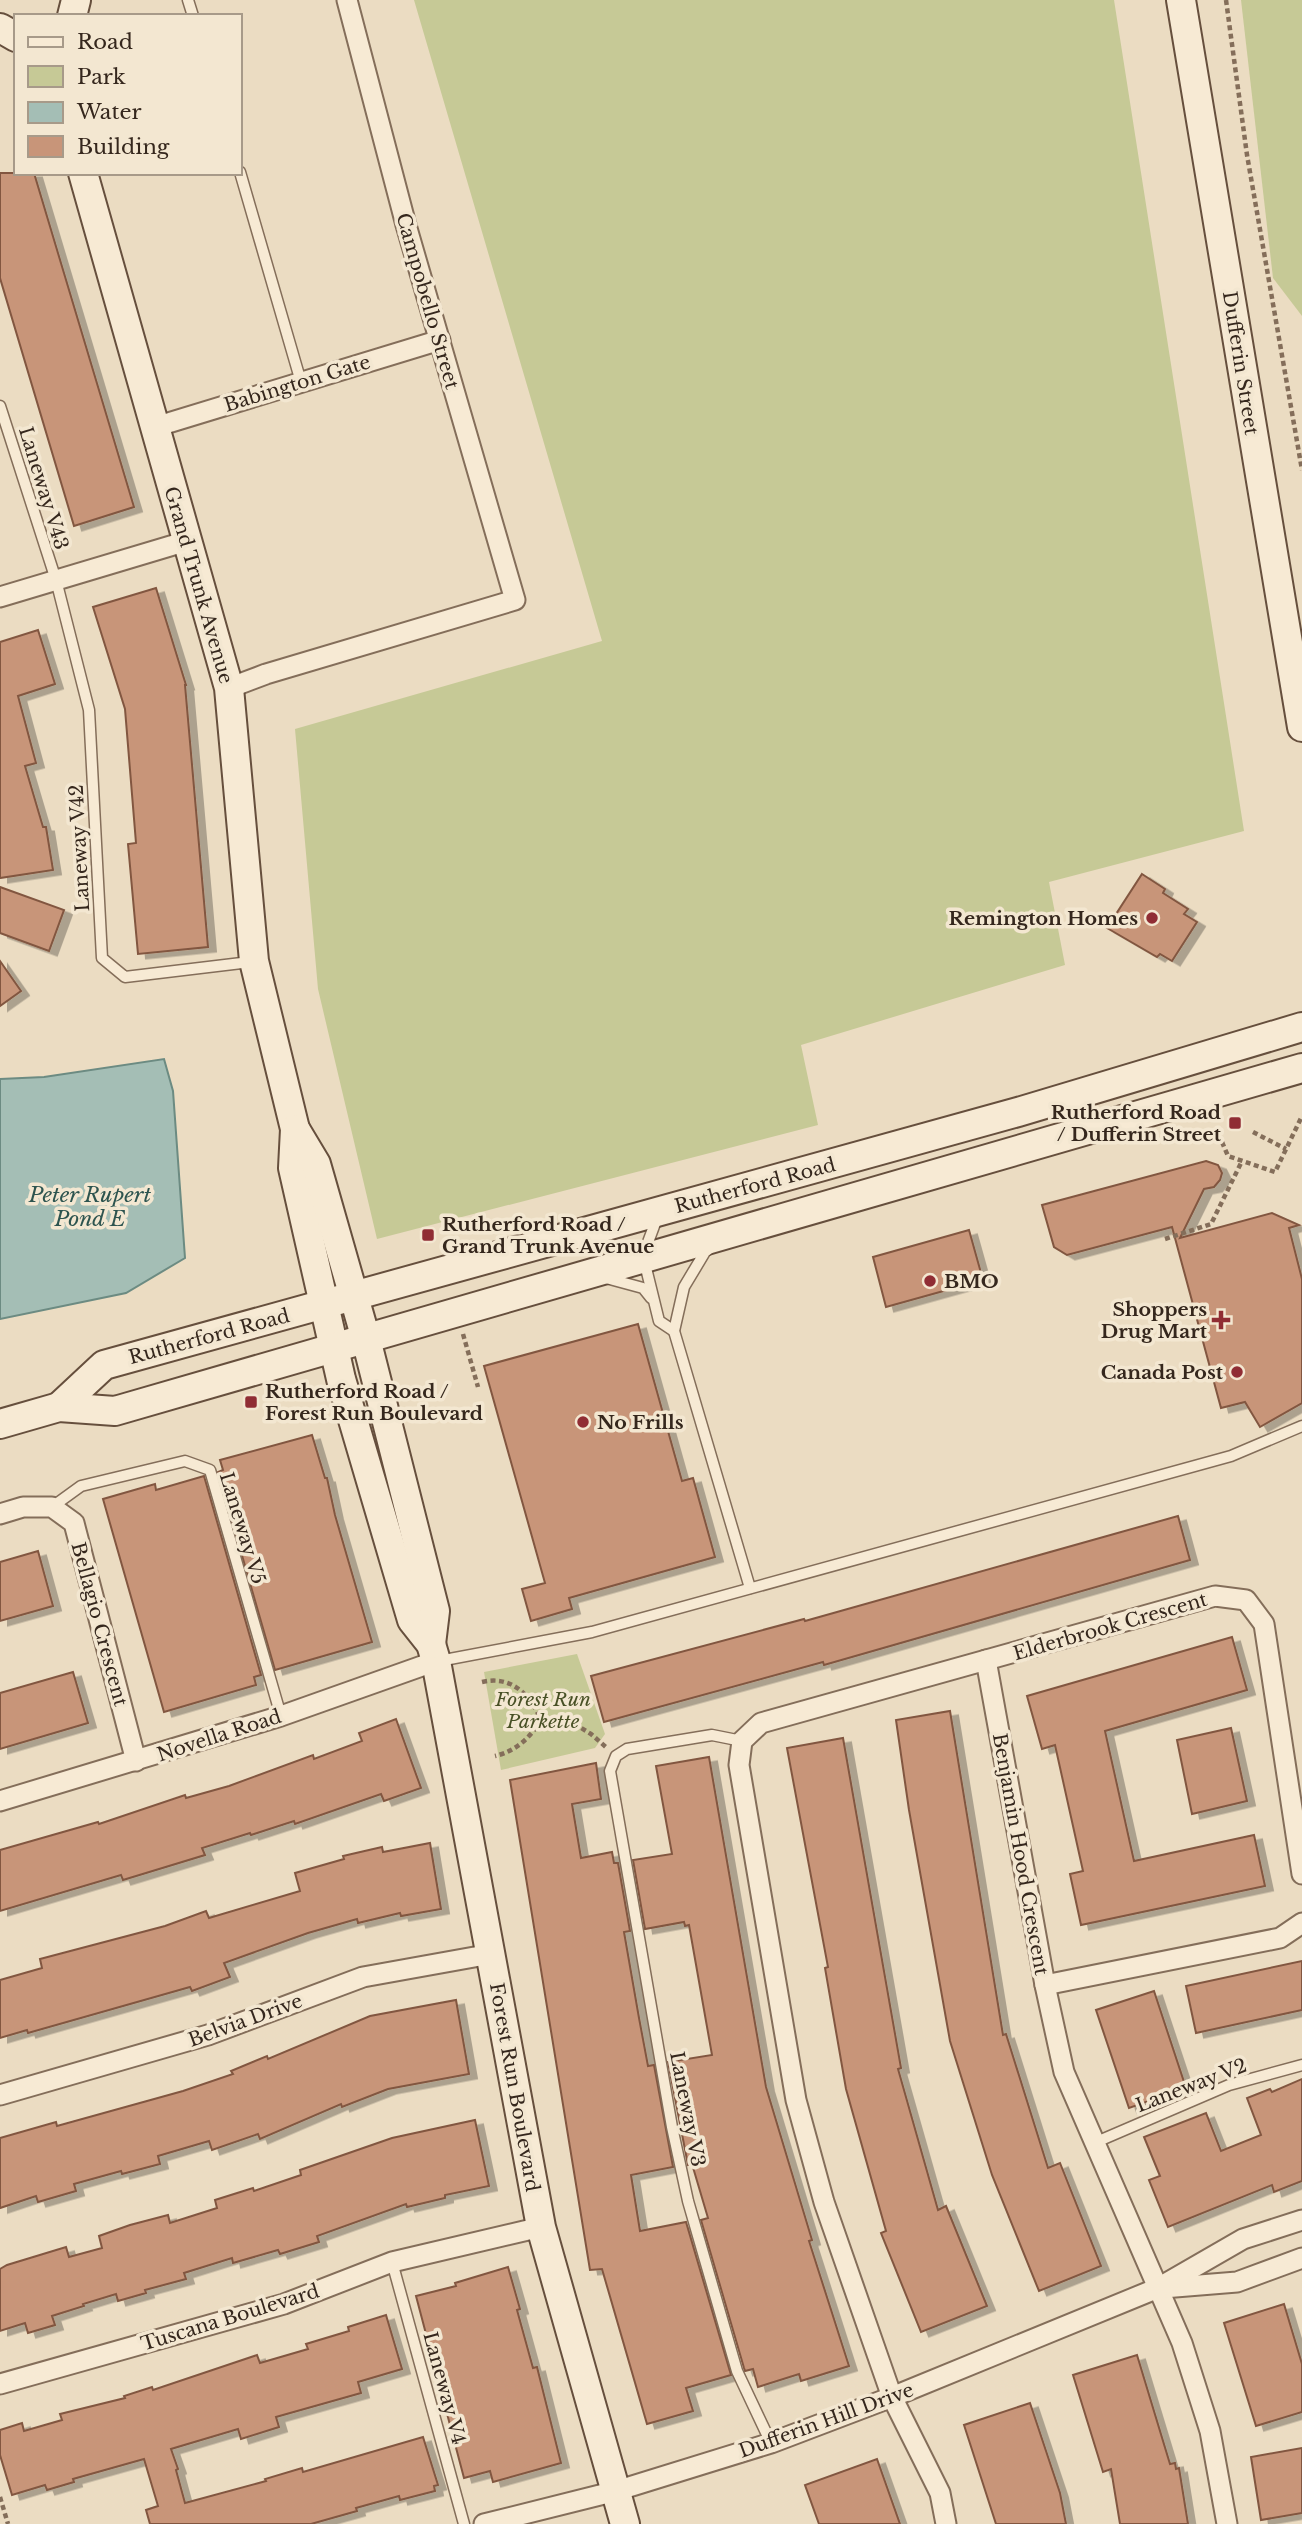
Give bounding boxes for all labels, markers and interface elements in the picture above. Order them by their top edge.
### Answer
legend [14,14,242,175]
text: Road [77,29,133,55]
text: Park [77,64,126,90]
text: Water [76,99,141,125]
text: Building [77,134,170,160]
street label: Campobello Street [391,210,464,393]
street label: Dufferin Street [1218,290,1263,437]
street label: Babington Gate [221,350,373,417]
street label: Laneway V43 [14,424,73,552]
street label: Grand Trunk Avenue [159,484,238,686]
street label: Laneway V42 [65,784,94,912]
place label: Remington Homes [949,907,1138,930]
marker: Remington Homes [1144,910,1160,926]
place label: Rutherford Road / Dufferin Street [1051,1101,1222,1146]
marker: Rutherford Road / Dufferin Street [1227,1115,1243,1131]
street label: Rutherford Road [672,1153,838,1218]
water label: Peter Rupert Pond E [28,1182,151,1232]
place label: Rutherford Road / Grand Trunk Avenue [442,1213,654,1258]
marker: Rutherford Road / Grand Trunk Avenue [420,1227,436,1243]
place label: BMO [944,1270,999,1293]
marker: BMO [922,1273,938,1289]
place label: Shoppers Drug Mart [1101,1298,1208,1343]
street label: Rutherford Road [126,1304,292,1369]
marker: Shoppers Drug Mart [1213,1312,1229,1328]
place label: Canada Post [1101,1361,1224,1384]
marker: Canada Post [1229,1364,1245,1380]
place label: Rutherford Road / Forest Run Boulevard [265,1380,483,1425]
marker: Rutherford Road / Forest Run Boulevard [243,1394,259,1410]
place label: No Frills [597,1411,684,1434]
marker: No Frills [575,1414,591,1430]
street label: Laneway V5 [215,1470,270,1587]
street label: Bellagio Crescent [67,1540,133,1710]
street label: Elderbrook Crescent [1010,1588,1211,1665]
park label: Forest Run Parkette [494,1688,591,1733]
street label: Novella Road [154,1705,284,1766]
street label: Benjamin Hood Crescent [988,1731,1053,1978]
street label: Forest Run Boulevard [485,1981,544,2194]
street label: Belvia Drive [185,1989,305,2052]
street label: Laneway V3 [665,2049,710,2169]
street label: Laneway V2 [1132,2054,1250,2117]
street label: Tuscana Boulevard [138,2279,322,2356]
street label: Laneway V4 [418,2329,471,2447]
street label: Dufferin Hill Drive [736,2378,917,2463]

